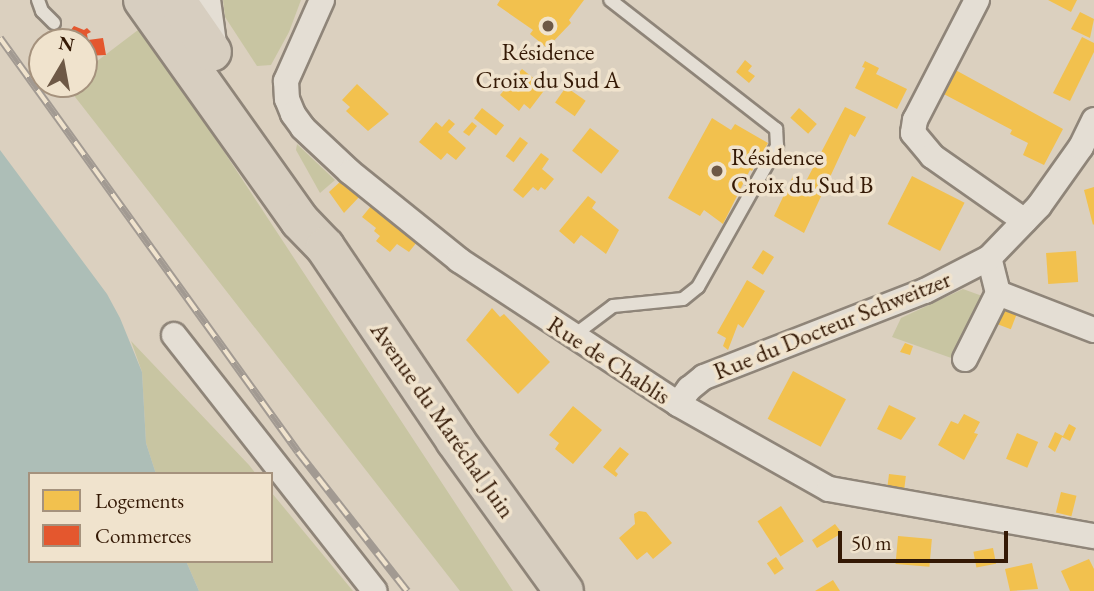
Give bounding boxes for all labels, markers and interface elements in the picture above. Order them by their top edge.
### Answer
marker: Résidence Croix du Sud A [540,18,556,34]
north arrow [28,28,98,98]
text: N [57,30,76,57]
place label: Résidence Croix du Sud A [476,38,620,94]
place label: Résidence Croix du Sud B [731,143,873,199]
marker: Résidence Croix du Sud B [709,163,725,179]
street label: Rue du Docteur Schweitzer [709,264,955,386]
street label: Rue de Chablis [542,310,676,410]
street label: Avenue du Maréchal Juin [364,316,522,524]
legend [28,472,273,563]
text: Logements [95,487,184,514]
scale bar [842,518,1012,562]
text: Commerces [95,522,191,549]
text: 50 m [851,529,892,556]

